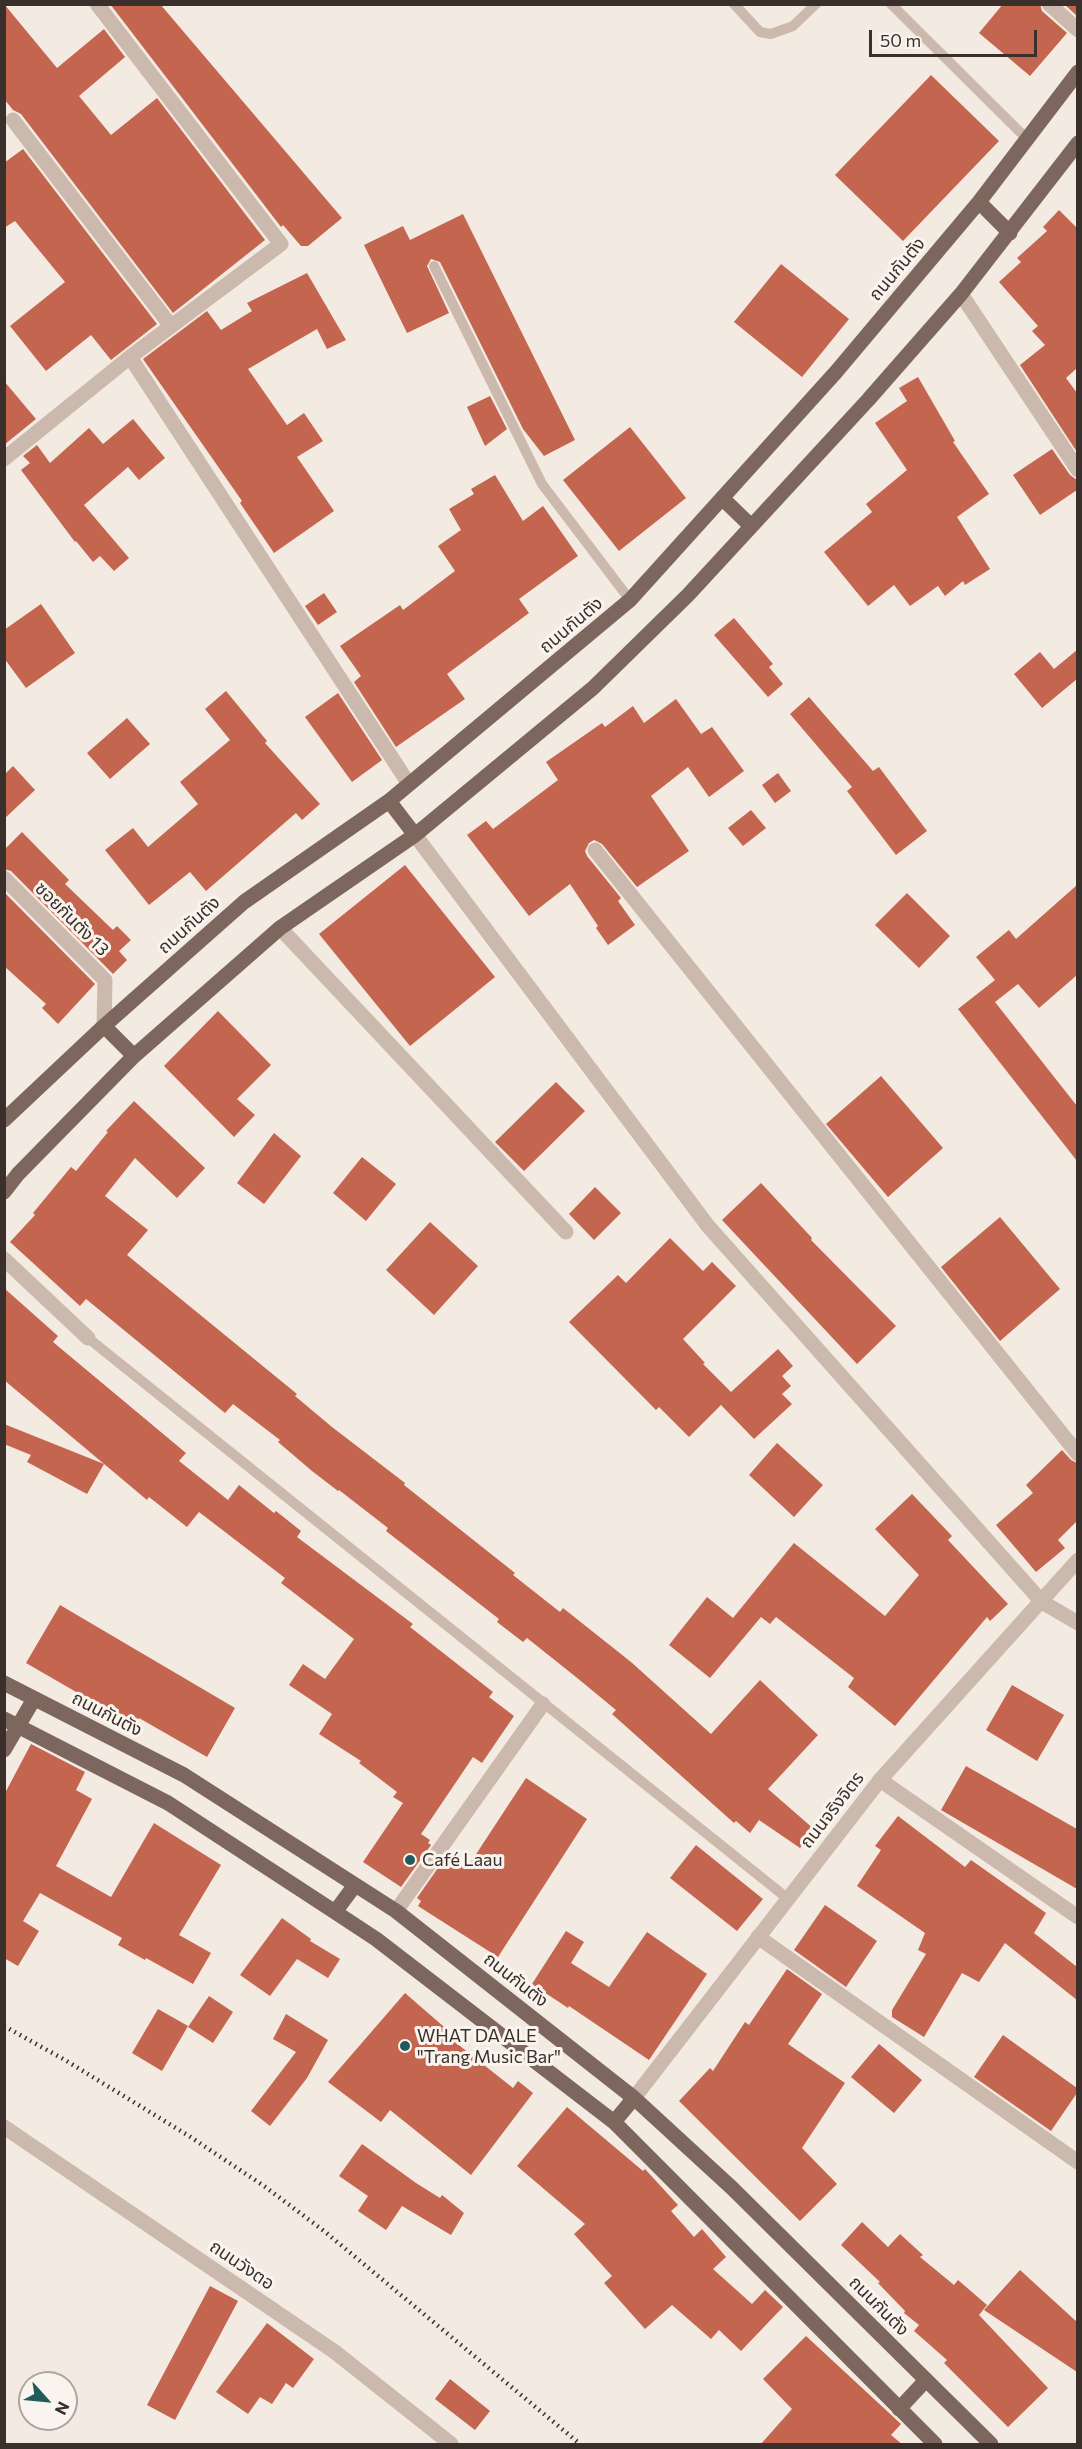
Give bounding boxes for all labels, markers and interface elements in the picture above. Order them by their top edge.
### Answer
scale bar [872,18,1040,56]
text: 50 m [880,29,921,51]
street label: ถนนกันตัง [864,233,930,305]
street label: ถนนกันตัง [535,592,607,658]
street label: ซอยกันตัง 13 [31,878,113,960]
street label: ถนนกันตัง [154,892,224,958]
street label: ถนนกันตัง [68,1687,146,1741]
street label: ถนนจริงจิตร [796,1768,868,1852]
place label: Café Laau [422,1849,503,1871]
marker: Café Laau [403,1853,417,1867]
street label: ถนนกันตัง [479,1948,553,2012]
place label: WHAT DA ALE "Trang Music Bar" [417,2025,561,2068]
marker: WHAT DA ALE "Trang Music Bar" [398,2039,412,2053]
street label: ถนนวังตอ [206,2236,278,2294]
street label: ถนนกันตัง [845,2272,913,2340]
north arrow [18,2371,78,2431]
text: N [52,2399,74,2418]

